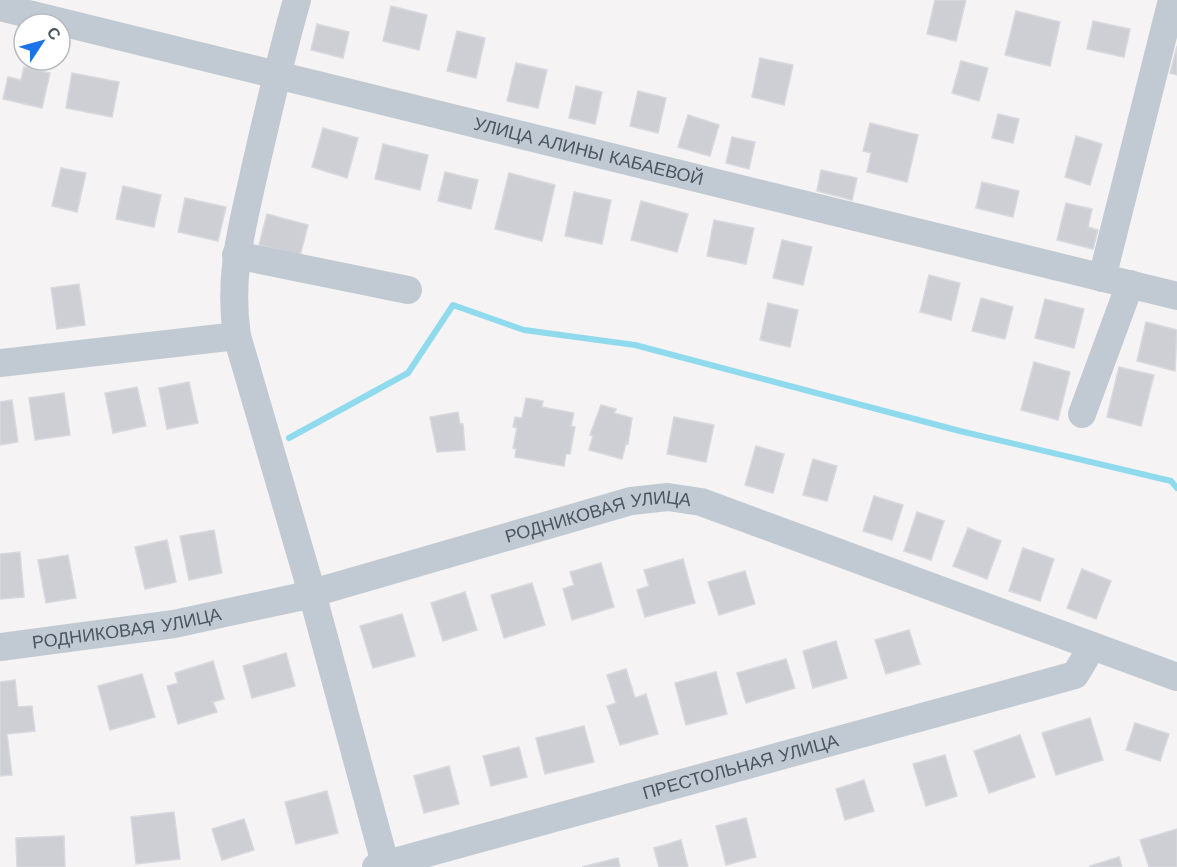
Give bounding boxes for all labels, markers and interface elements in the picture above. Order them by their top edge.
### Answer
north arrow [12,12,72,72]
text: С [43,23,65,44]
street label: УЛИЦА АЛИНЫ КАБАЕВОЙ [472,113,706,189]
street label: РОДНИКОВАЯ УЛИЦА [502,486,693,547]
street label: РОДНИКОВАЯ УЛИЦА [31,603,223,653]
street label: ПРЕСТОЛЬНАЯ УЛИЦА [640,730,841,803]

